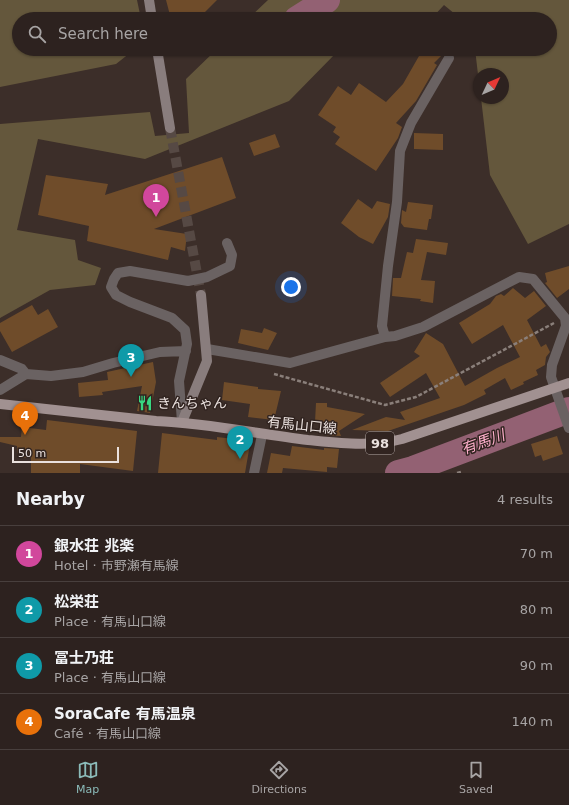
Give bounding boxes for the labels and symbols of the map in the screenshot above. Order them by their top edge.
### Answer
north arrow [473,68,509,104]
pin: 1 [143,184,169,217]
your location [281,277,301,297]
pin: 3 [118,344,144,377]
restaurant icon: きんちゃん [136,394,154,412]
place label: きんちゃん [157,395,227,411]
pin: 4 [12,402,38,435]
street label: 有馬山口線 [266,413,338,437]
water label: 有馬川 [459,425,509,458]
pin: 2 [227,426,253,459]
road number: 98 [366,432,394,454]
scale bar [12,445,119,464]

